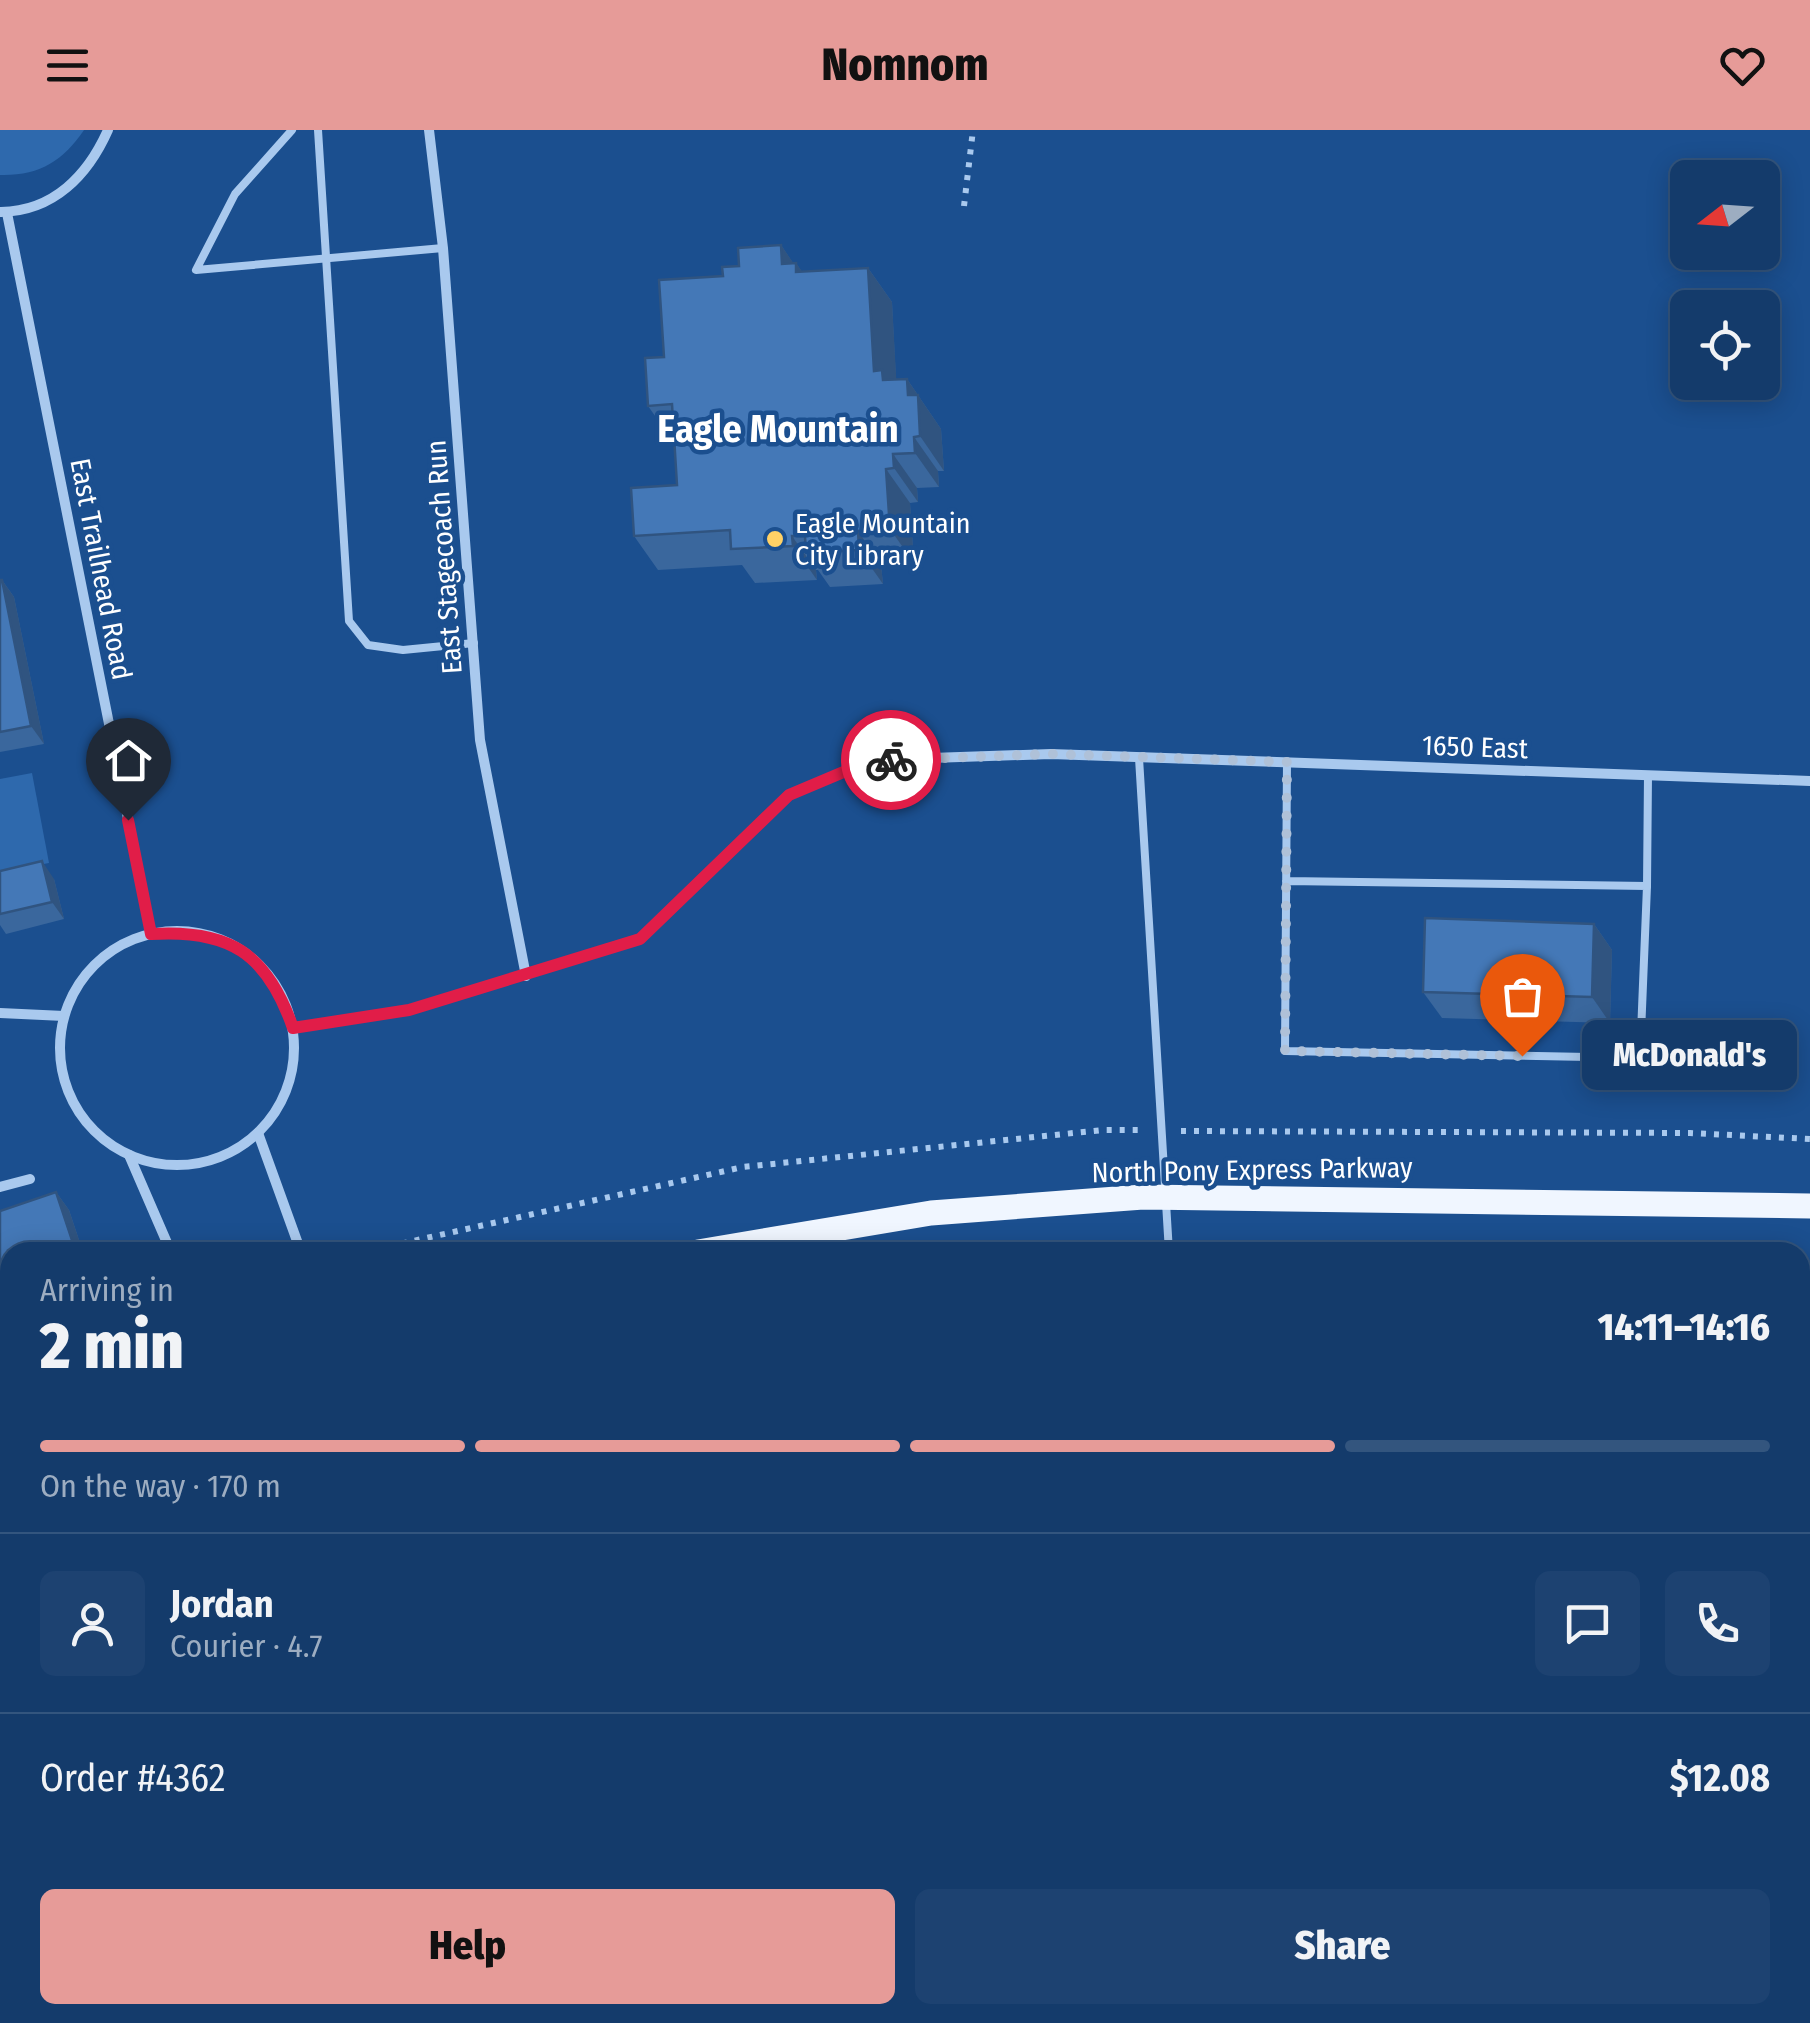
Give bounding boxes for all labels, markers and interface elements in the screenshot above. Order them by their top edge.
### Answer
icon: menu [40,38,95,93]
text: Nomnom [822,38,988,92]
icon: heart [1715,38,1770,93]
north arrow [1670,160,1780,270]
map controls [1670,160,1780,400]
button: locate [1670,290,1780,400]
district label: Eagle Mountain [657,406,899,452]
street label: East Stagecoach Run [419,439,469,675]
street label: East Trailhead Road [63,455,139,683]
place label: Eagle Mountain City Library [795,507,971,572]
marker: Eagle Mountain City Library [764,528,786,550]
courier [841,710,941,810]
pin [86,718,171,821]
street label: 1650 East [1421,729,1529,765]
icon: home [101,733,156,788]
icon: bike [864,733,919,788]
pin [1480,954,1565,1057]
icon: bag [1495,969,1550,1024]
callout: McDonald's [1582,1021,1797,1091]
text: McDonald's [1613,1036,1766,1074]
street label: North Pony Express Parkway [1091,1151,1413,1189]
text: Arriving in [40,1271,174,1309]
text: 14:11–14:16 [1598,1304,1770,1350]
text: 2 min [40,1307,184,1385]
text: On the way · 170 m [40,1467,281,1505]
button: person [40,1571,145,1676]
button: chat [1535,1571,1640,1676]
button: phone [1665,1571,1770,1676]
text: Jordan [170,1581,274,1627]
text: Courier · 4.7 [170,1627,322,1665]
text: Order #4362 [40,1755,226,1801]
text: $12.08 [1670,1755,1770,1801]
button: Help [40,1889,895,2004]
button: Share [915,1889,1770,2004]

